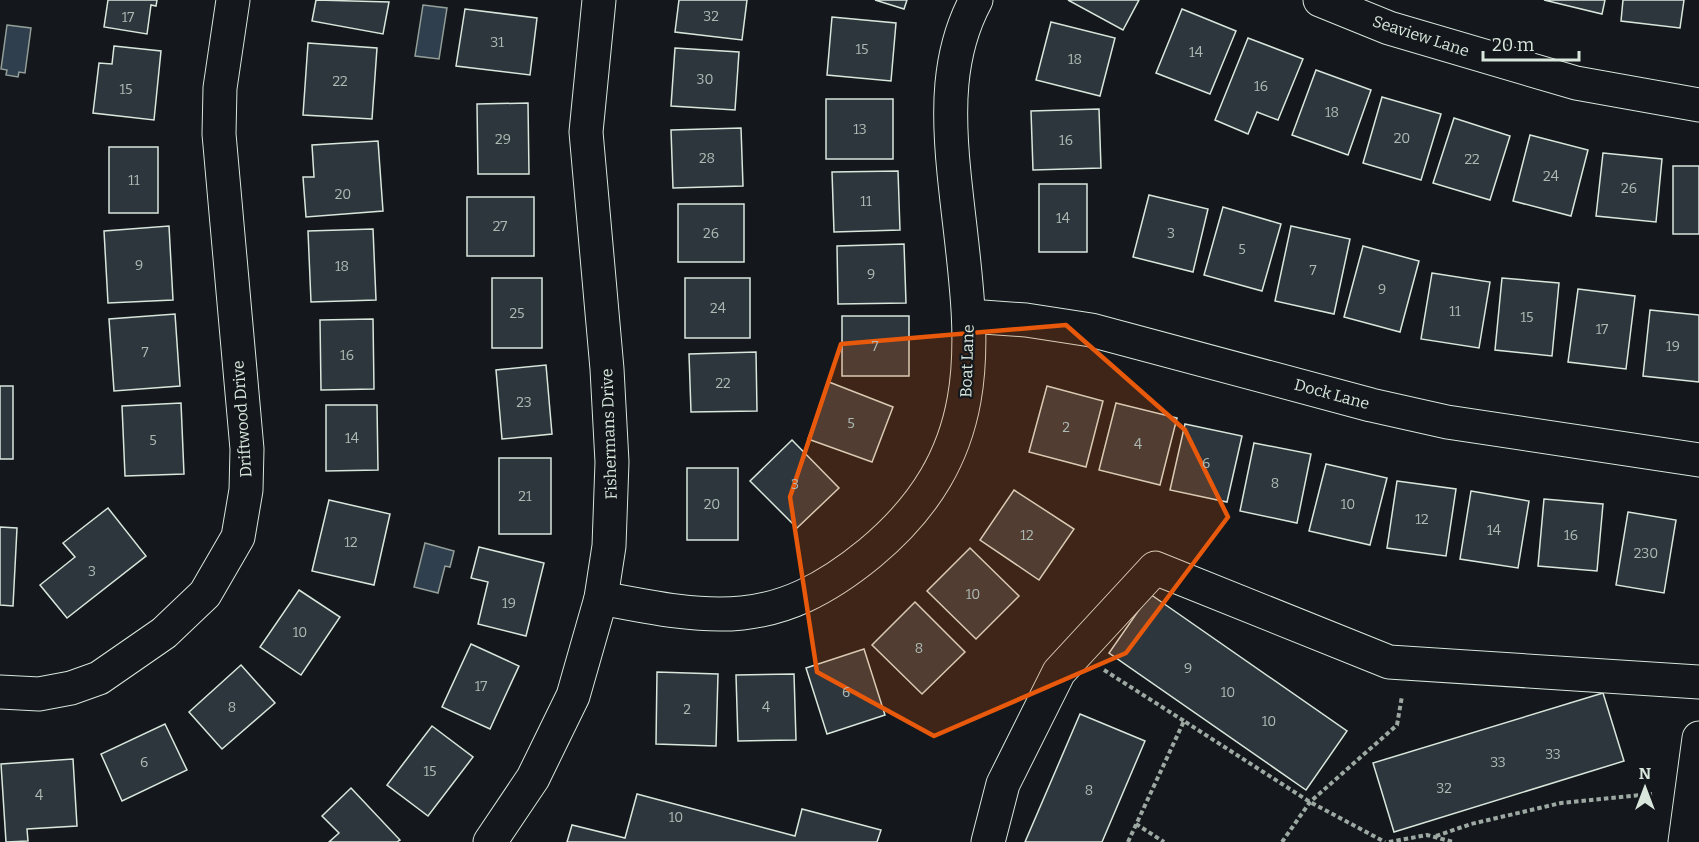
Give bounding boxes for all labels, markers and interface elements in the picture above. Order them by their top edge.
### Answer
house number: 32 [703,8,719,25]
house number: 17 [122,9,134,26]
street label: Seaview Lane [1370,11,1472,61]
scale bar [1483,24,1579,62]
house number: 31 [490,34,504,51]
text: 20 m [1492,34,1534,56]
house number: 15 [855,41,869,58]
house number: 14 [1189,44,1203,61]
house number: 18 [1068,51,1082,68]
house number: 30 [697,71,713,88]
house number: 22 [332,73,348,90]
house number: 16 [1254,78,1268,95]
house number: 15 [119,81,133,98]
house number: 18 [1325,104,1339,121]
house number: 13 [853,121,867,138]
house number: 20 [1394,130,1410,147]
house number: 29 [495,131,511,148]
house number: 16 [1059,132,1073,149]
house number: 28 [699,150,715,167]
house number: 22 [1464,151,1480,168]
house number: 24 [1543,168,1559,185]
house number: 11 [128,172,140,189]
house number: 26 [1621,180,1637,197]
house number: 20 [335,186,351,203]
house number: 11 [860,193,872,210]
house number: 14 [1056,210,1070,227]
house number: 27 [493,218,507,235]
house number: 26 [703,225,719,242]
house number: 3 [1167,225,1175,242]
house number: 5 [1238,241,1246,258]
house number: 9 [135,257,143,274]
house number: 18 [335,258,349,275]
house number: 7 [1309,262,1317,279]
house number: 9 [867,266,875,283]
house number: 9 [1378,281,1386,298]
house number: 24 [710,300,726,317]
house number: 11 [1449,303,1461,320]
house number: 25 [509,305,525,322]
house number: 15 [1520,309,1534,326]
house number: 17 [1596,321,1608,338]
street label: Boat Lane [956,324,978,398]
house number: 7 [871,338,879,355]
house number: 19 [1666,338,1680,355]
house number: 7 [141,344,149,361]
house number: 16 [340,347,354,364]
street label: Driftwood Drive [228,360,256,478]
street label: Fishermans Drive [597,368,621,500]
house number: 22 [715,375,731,392]
street label: Dock Lane [1292,375,1372,413]
house number: 23 [516,394,532,411]
house number: 5 [847,415,855,432]
house number: 2 [1062,419,1070,436]
house number: 14 [345,430,359,447]
house number: 5 [149,432,157,449]
house number: 4 [1134,436,1142,453]
house number: 6 [1202,455,1210,472]
house number: 8 [1271,475,1279,492]
house number: 3 [791,476,799,493]
house number: 21 [518,488,532,505]
house number: 20 [704,496,720,513]
house number: 10 [1341,496,1355,513]
house number: 12 [1415,511,1429,528]
house number: 14 [1487,522,1501,539]
house number: 12 [1020,527,1034,544]
house number: 16 [1564,527,1578,544]
house number: 12 [344,534,358,551]
house number: 230 [1634,545,1658,562]
house number: 3 [88,563,96,580]
house number: 10 [966,586,980,603]
house number: 19 [502,595,516,612]
house number: 10 [293,624,307,641]
house number: 8 [915,640,923,657]
house number: 9 [1184,660,1192,677]
house number: 17 [475,678,487,695]
house number: 6 [842,684,850,701]
house number: 10 [1221,684,1235,701]
house number: 8 [228,699,236,716]
house number: 4 [762,699,770,716]
house number: 2 [683,701,691,718]
house number: 10 [1262,713,1276,730]
house number: 33 [1545,746,1561,763]
house number: 6 [140,754,148,771]
house number: 33 [1490,754,1506,771]
north arrow [1615,758,1675,818]
house number: 15 [423,763,437,780]
text: N [1639,764,1651,783]
house number: 32 [1436,780,1452,797]
house number: 8 [1085,782,1093,799]
house number: 4 [35,787,43,804]
house number: 10 [669,809,683,826]

